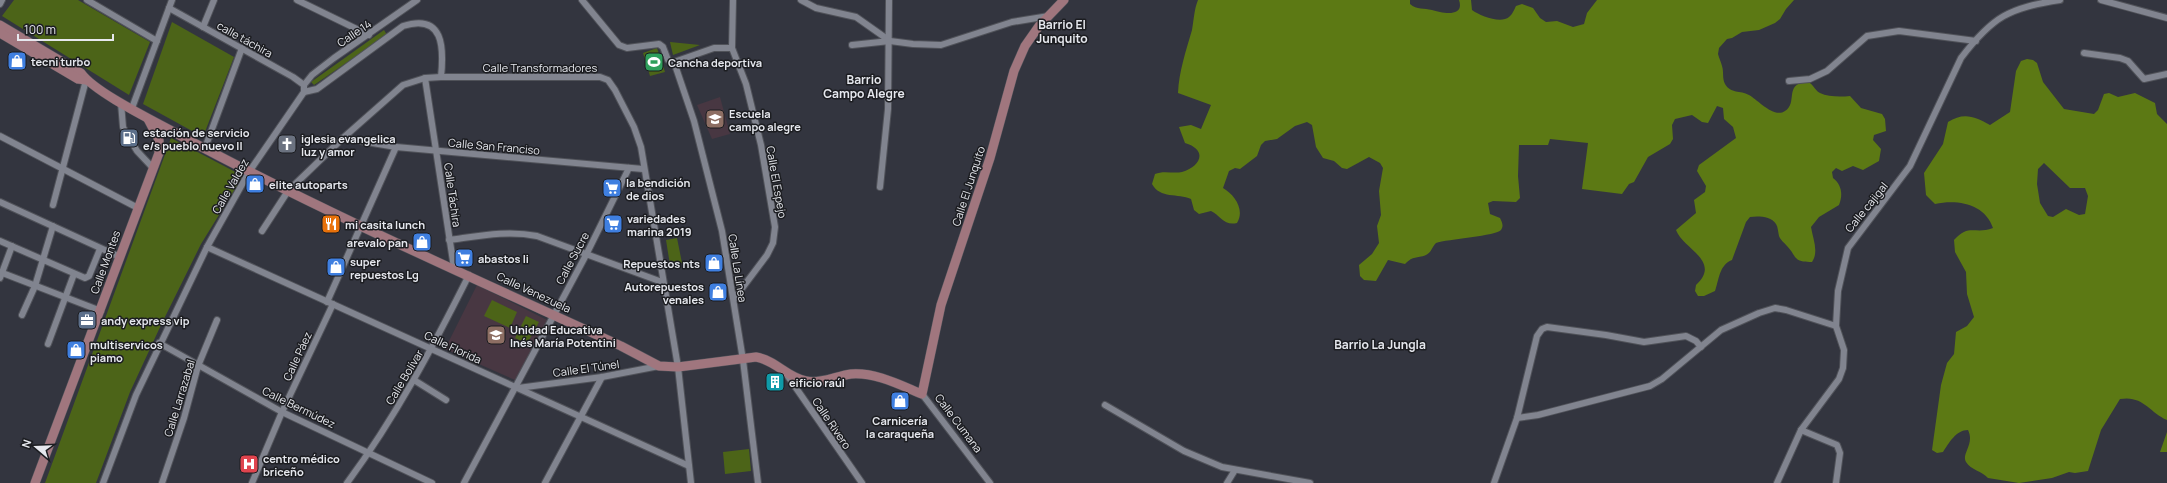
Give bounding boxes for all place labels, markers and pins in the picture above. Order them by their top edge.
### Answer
shop icon: tecni turbo [6,50,28,72]
sports icon: Cancha deportiva [643,51,665,73]
place label: tecni turbo [31,54,90,69]
place label: Cancha deportiva [668,55,762,70]
place label: Escuela campo alegre [729,106,801,134]
school or university icon: Escuela campo alegre [704,108,726,130]
place label: estación de servicio e/s pueblo nuevo II [143,125,250,153]
fuel station icon: estación de servicio e/s pueblo nuevo II [118,127,140,149]
place label: iglesia evangelica luz y amor [301,131,396,159]
church icon: iglesia evangelica luz y amor [276,133,298,155]
shop icon: elite autoparts [244,173,266,195]
place label: la bendición de dios [626,175,691,203]
place label: elite autoparts [269,177,348,192]
supermarket icon: la bendición de dios [601,177,623,199]
place label: variedades marina 2019 [627,211,692,239]
restaurant icon: mi casita lunch [320,213,342,235]
supermarket icon: variedades marina 2019 [602,213,624,235]
place label: mi casita lunch [345,217,425,232]
shop icon: arevalo pan [411,231,433,253]
place label: arevalo pan [347,235,408,250]
supermarket icon: abastos li [453,247,475,269]
place label: abastos li [478,251,529,266]
shop icon: Repuestos nts [703,252,725,274]
place label: super repuestos Lg [350,254,419,282]
shop icon: super repuestos Lg [325,256,347,278]
place label: Repuestos nts [623,256,700,271]
place label: Autorepuestos venales [624,279,704,307]
shop icon: Autorepuestos venales [707,281,729,303]
office icon: andy express vip [76,309,98,331]
place label: andy express vip [101,313,190,328]
place label: Unidad Educativa Inés María Potentini [510,322,616,350]
school or university icon: Unidad Educativa Inés María Potentini [485,324,507,346]
place label: multiservicos piamo [90,337,163,365]
shop icon: multiservicos piamo [65,339,87,361]
building icon: eificio raúl [764,371,786,393]
place label: eificio raúl [789,375,845,390]
shop icon: Carnicería la caraqueña [889,390,911,412]
place label: Carnicería la caraqueña [866,413,934,441]
place label: centro médico briceño [263,451,340,479]
hospital icon: centro médico briceño [238,453,260,475]

